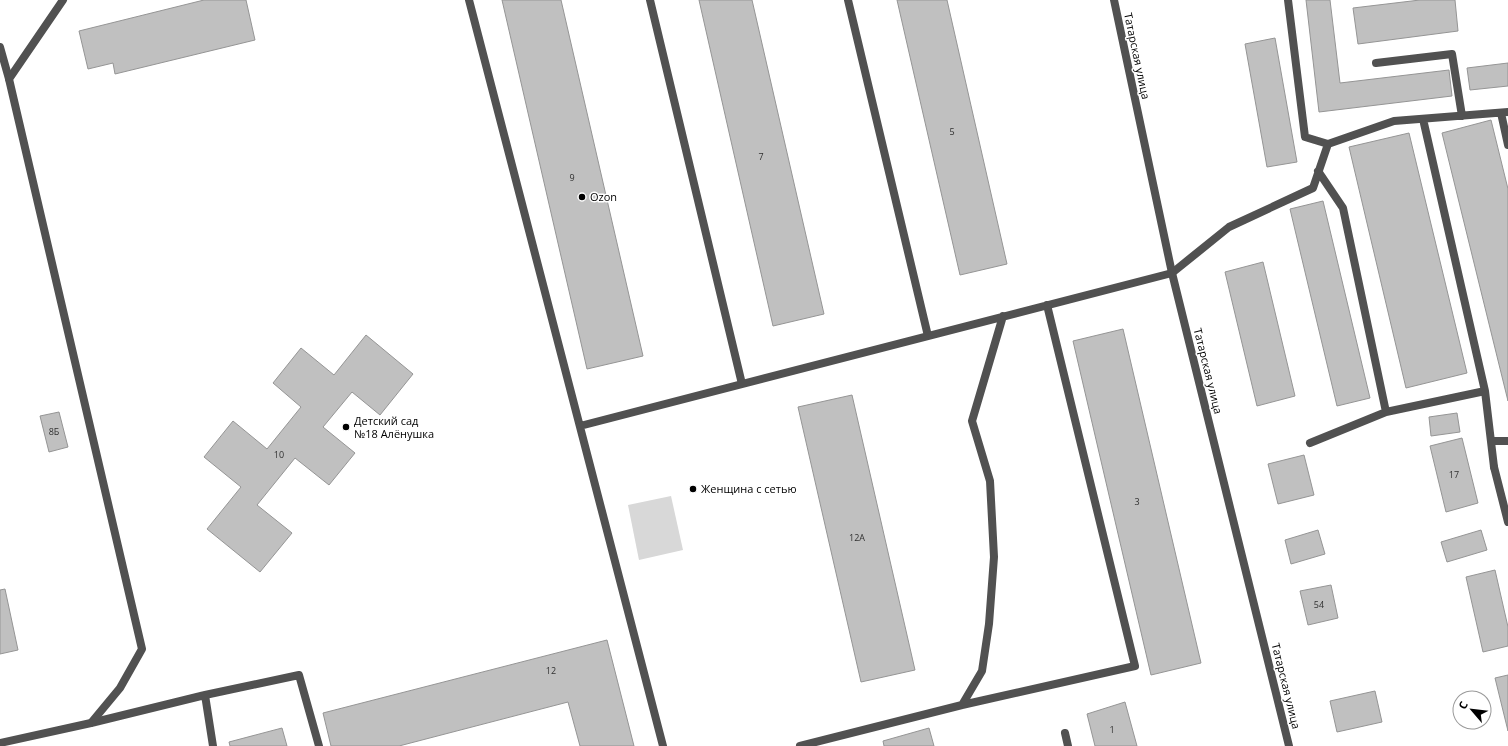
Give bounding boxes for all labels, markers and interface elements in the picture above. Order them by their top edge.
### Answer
street label: Татарская улица [1121,11,1154,100]
house number: 5 [949,125,955,138]
house number: 7 [758,150,764,163]
house number: 9 [569,171,575,184]
place label: Ozon [590,189,617,204]
marker: Ozon [577,192,587,202]
street label: Татарская улица [1191,326,1226,415]
place label: Детский сад №18 Алёнушка [354,413,434,441]
marker: Детский сад №18 Алёнушка [341,422,351,432]
house number: 8Б [49,425,60,438]
house number: 10 [274,448,284,461]
house number: 17 [1449,468,1459,481]
place label: Женщина с сетью [701,481,797,496]
marker: Женщина с сетью [688,484,698,494]
house number: 3 [1134,495,1140,508]
house number: 12А [849,531,865,544]
house number: 54 [1314,598,1324,611]
street label: Татарская улица [1269,641,1304,730]
house number: 12 [546,664,556,677]
north arrow [1452,690,1492,730]
text: С [1454,698,1471,712]
house number: 1 [1109,723,1115,736]

